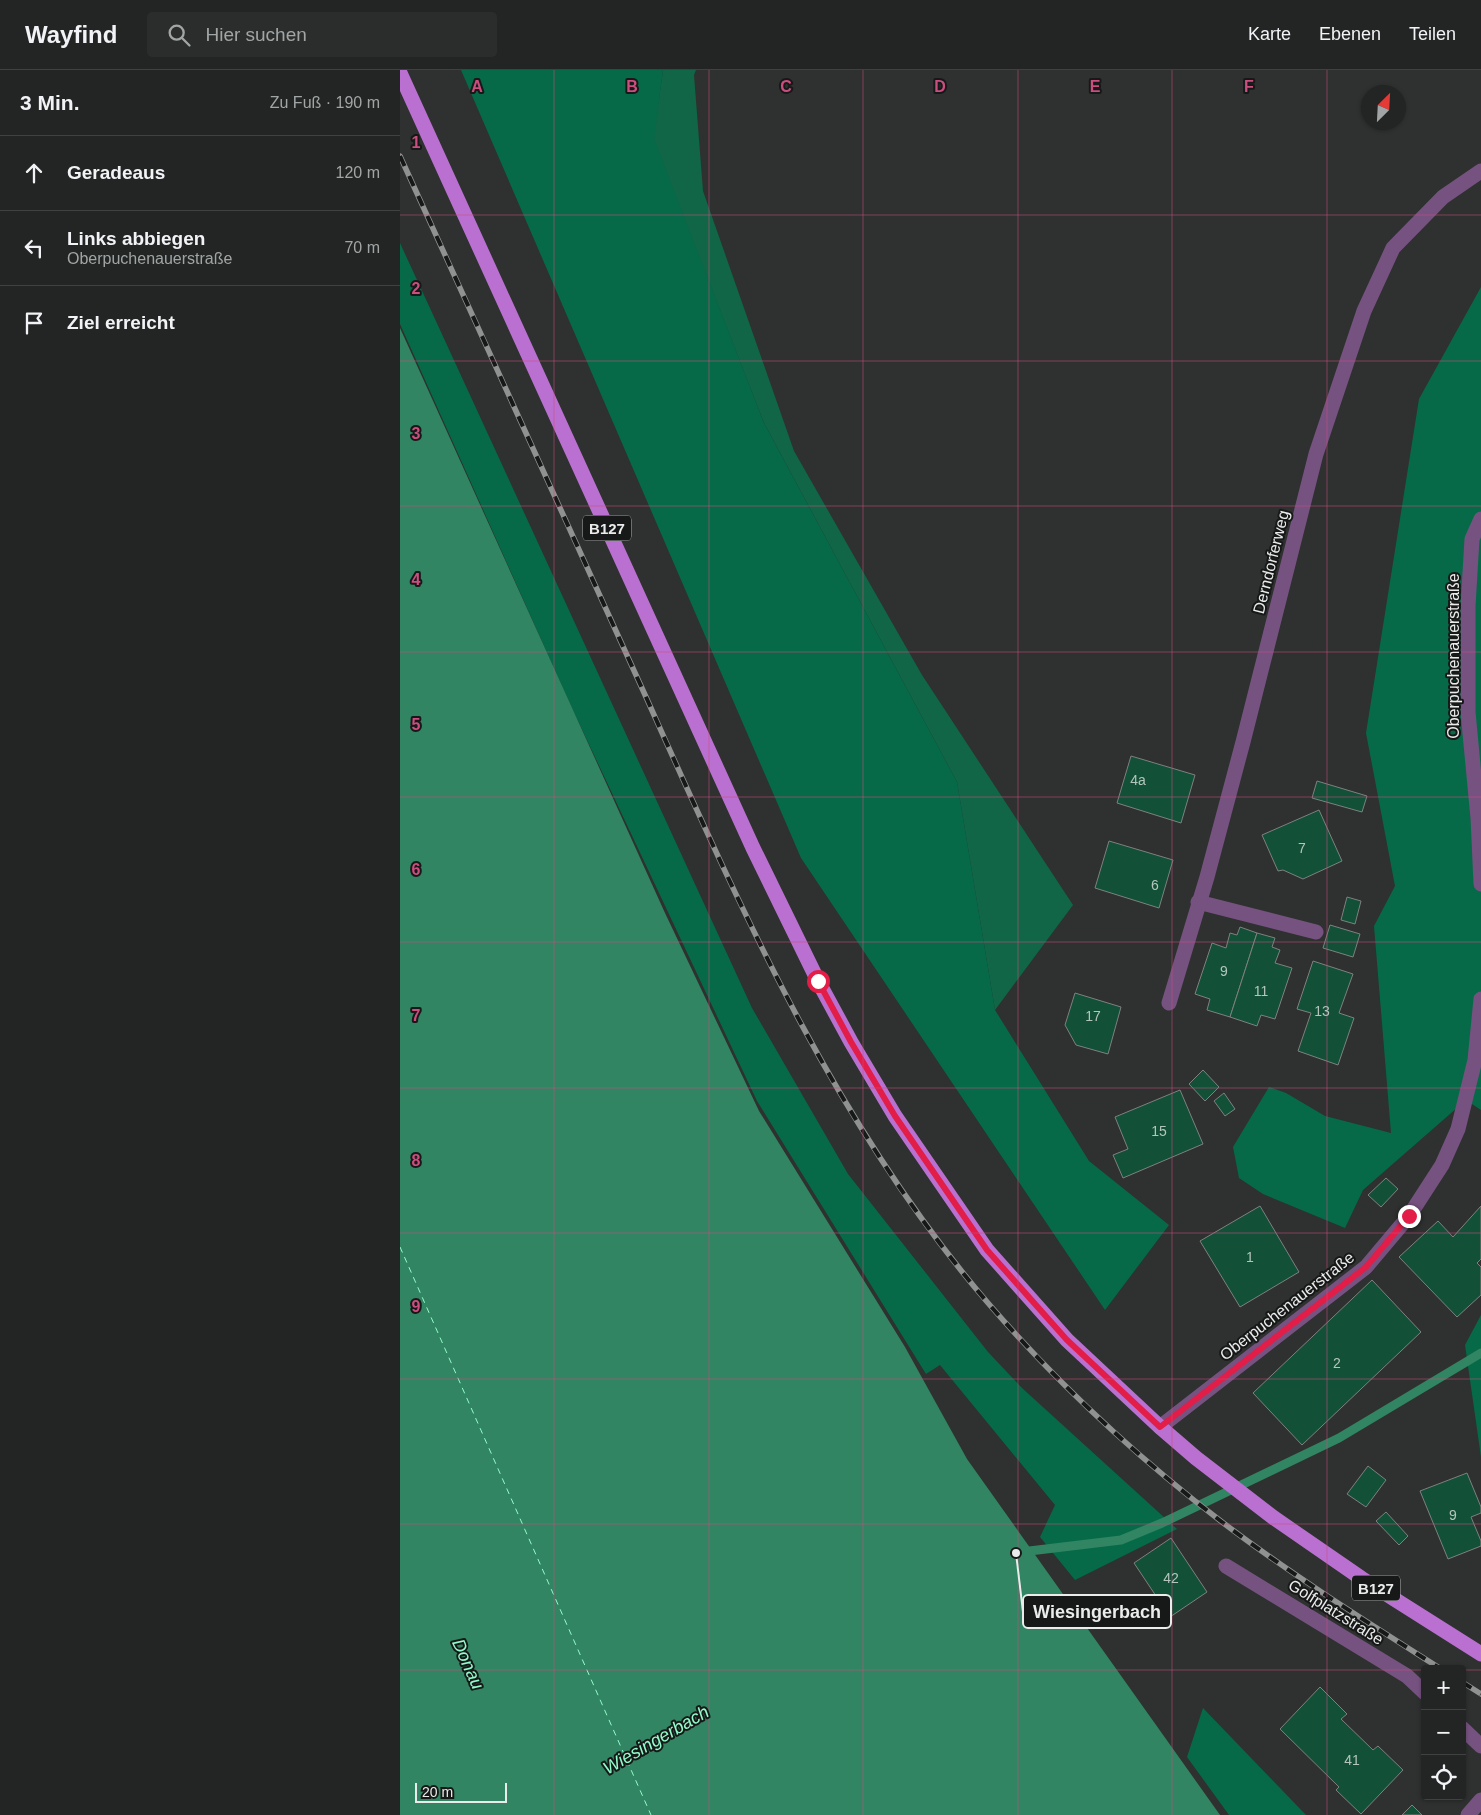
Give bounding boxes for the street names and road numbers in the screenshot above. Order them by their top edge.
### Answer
street label: Derndorferweg [1250,509,1292,615]
road number: B127 [583,516,631,540]
street label: Oberpuchenauerstraße [1445,573,1462,739]
street label: Oberpuchenauerstraße [1217,1248,1357,1364]
street label: Golfplatzstraße [1285,1576,1387,1648]
road number: B127 [1352,1576,1400,1600]

